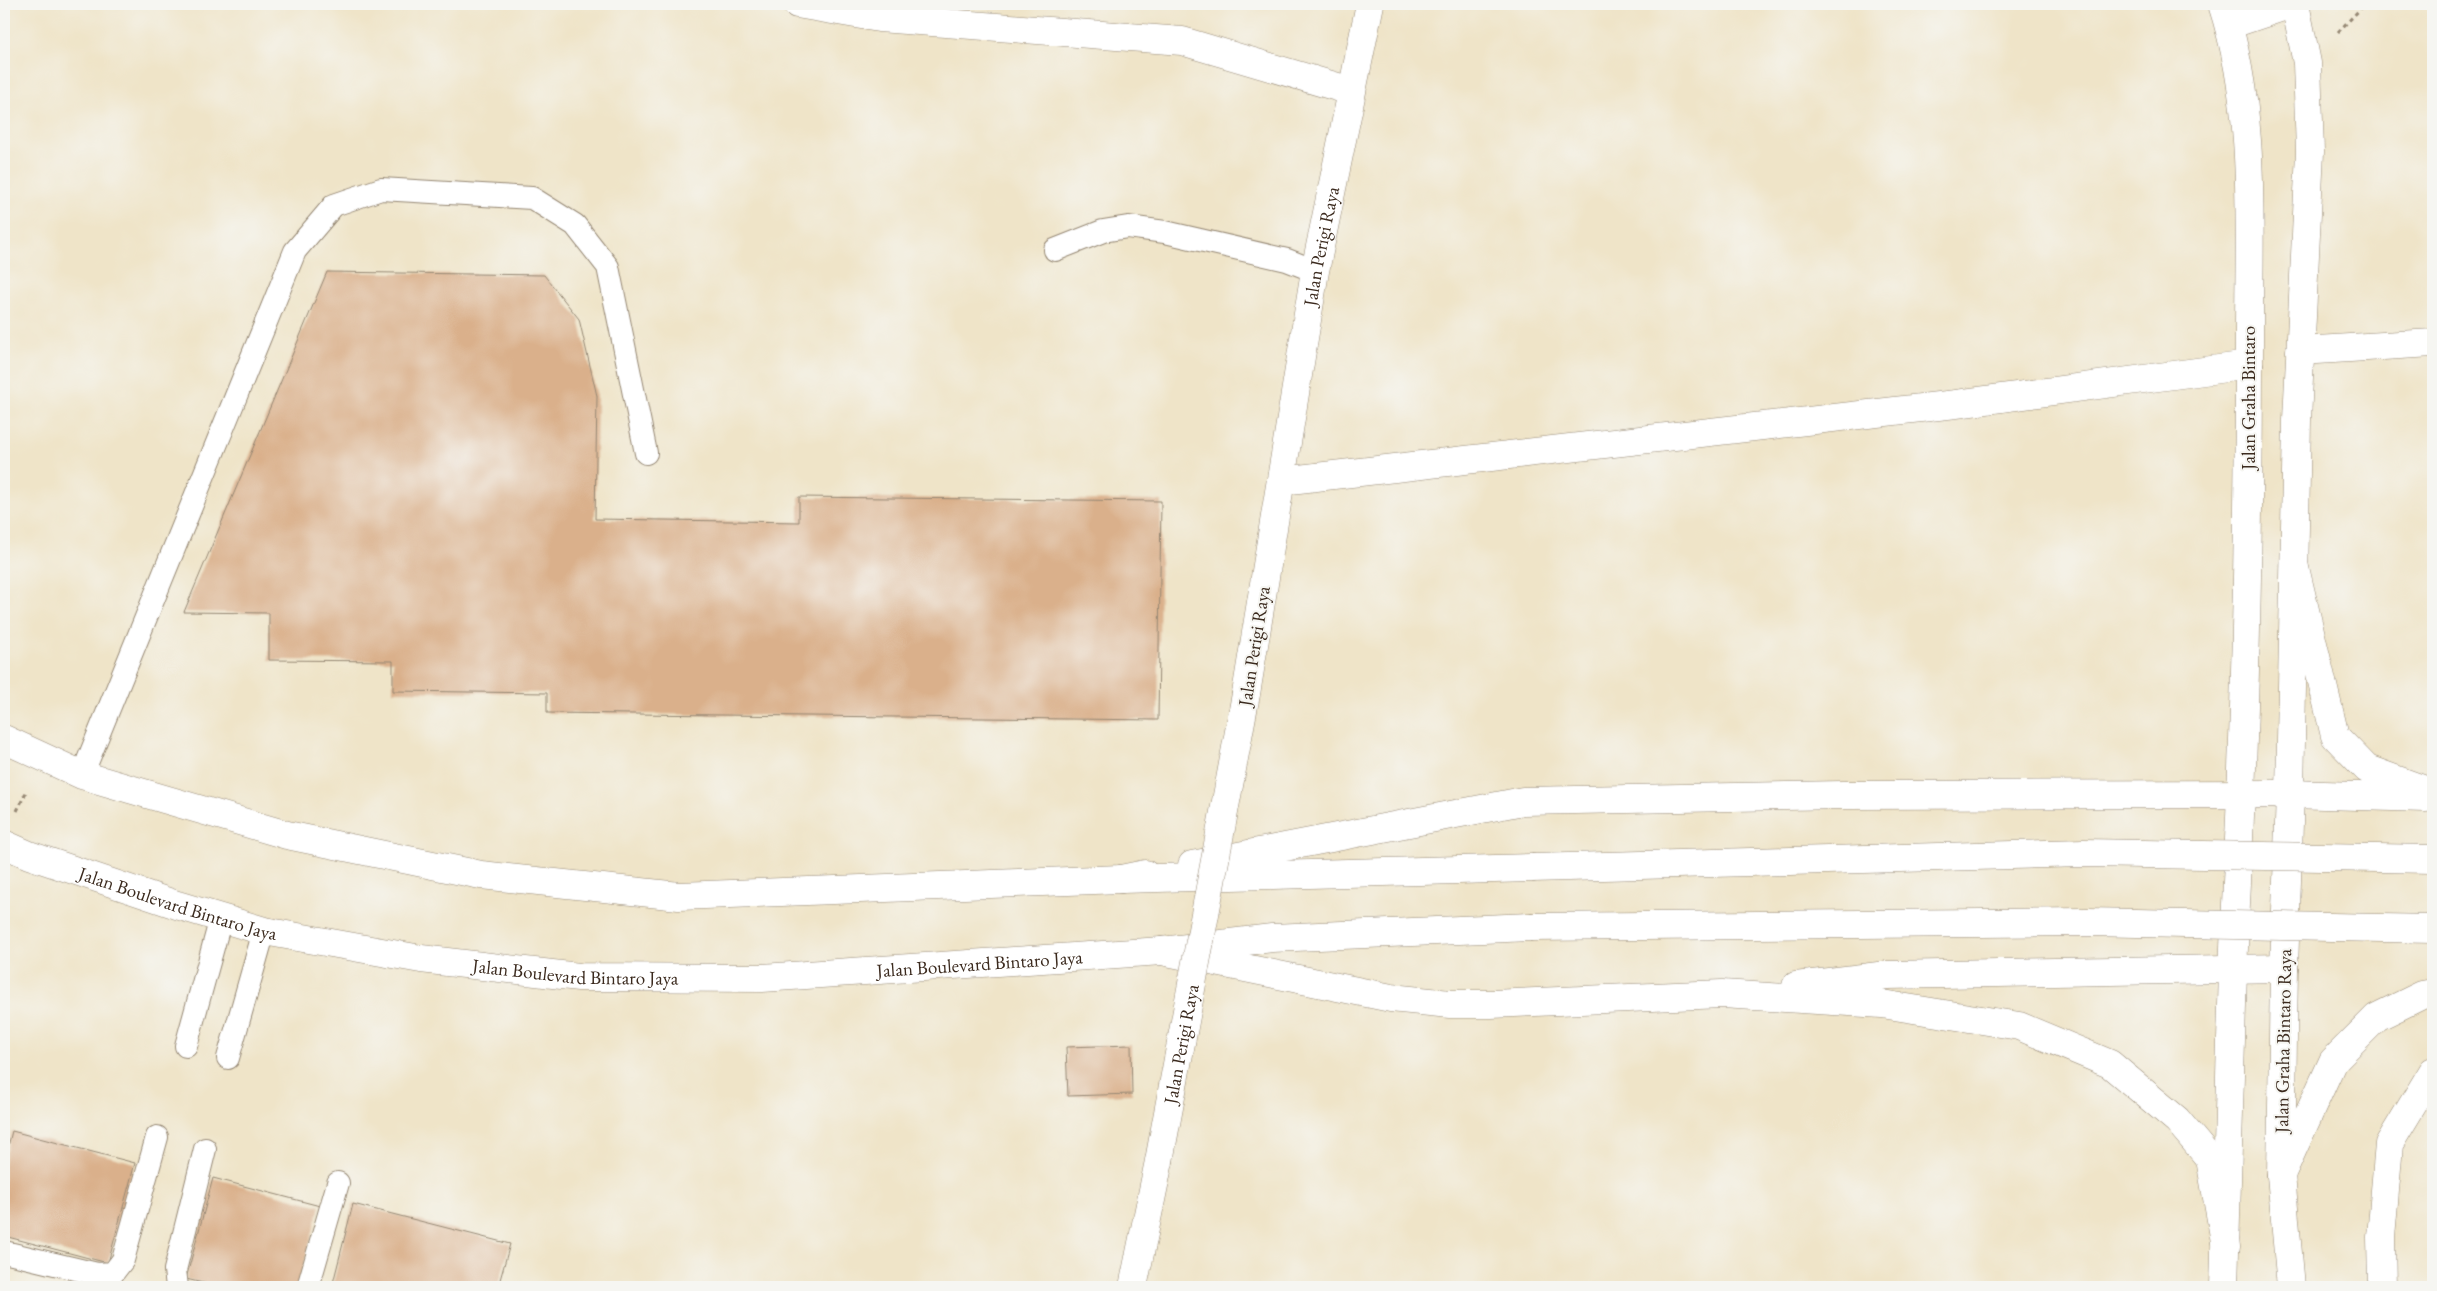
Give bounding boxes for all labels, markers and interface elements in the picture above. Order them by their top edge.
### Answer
street label: Jalan Perigi Raya [1297,184,1345,310]
street label: Jalan Graha Bintaro [2236,326,2261,472]
street label: Jalan Perigi Raya [1232,584,1276,710]
street label: Jalan Boulevard Bintaro Jaya [74,860,279,946]
street label: Jalan Boulevard Bintaro Jaya [874,944,1084,983]
street label: Jalan Graha Bintaro Raya [2269,948,2297,1135]
street label: Jalan Boulevard Bintaro Jaya [469,952,679,990]
street label: Jalan Perigi Raya [1157,982,1204,1108]

